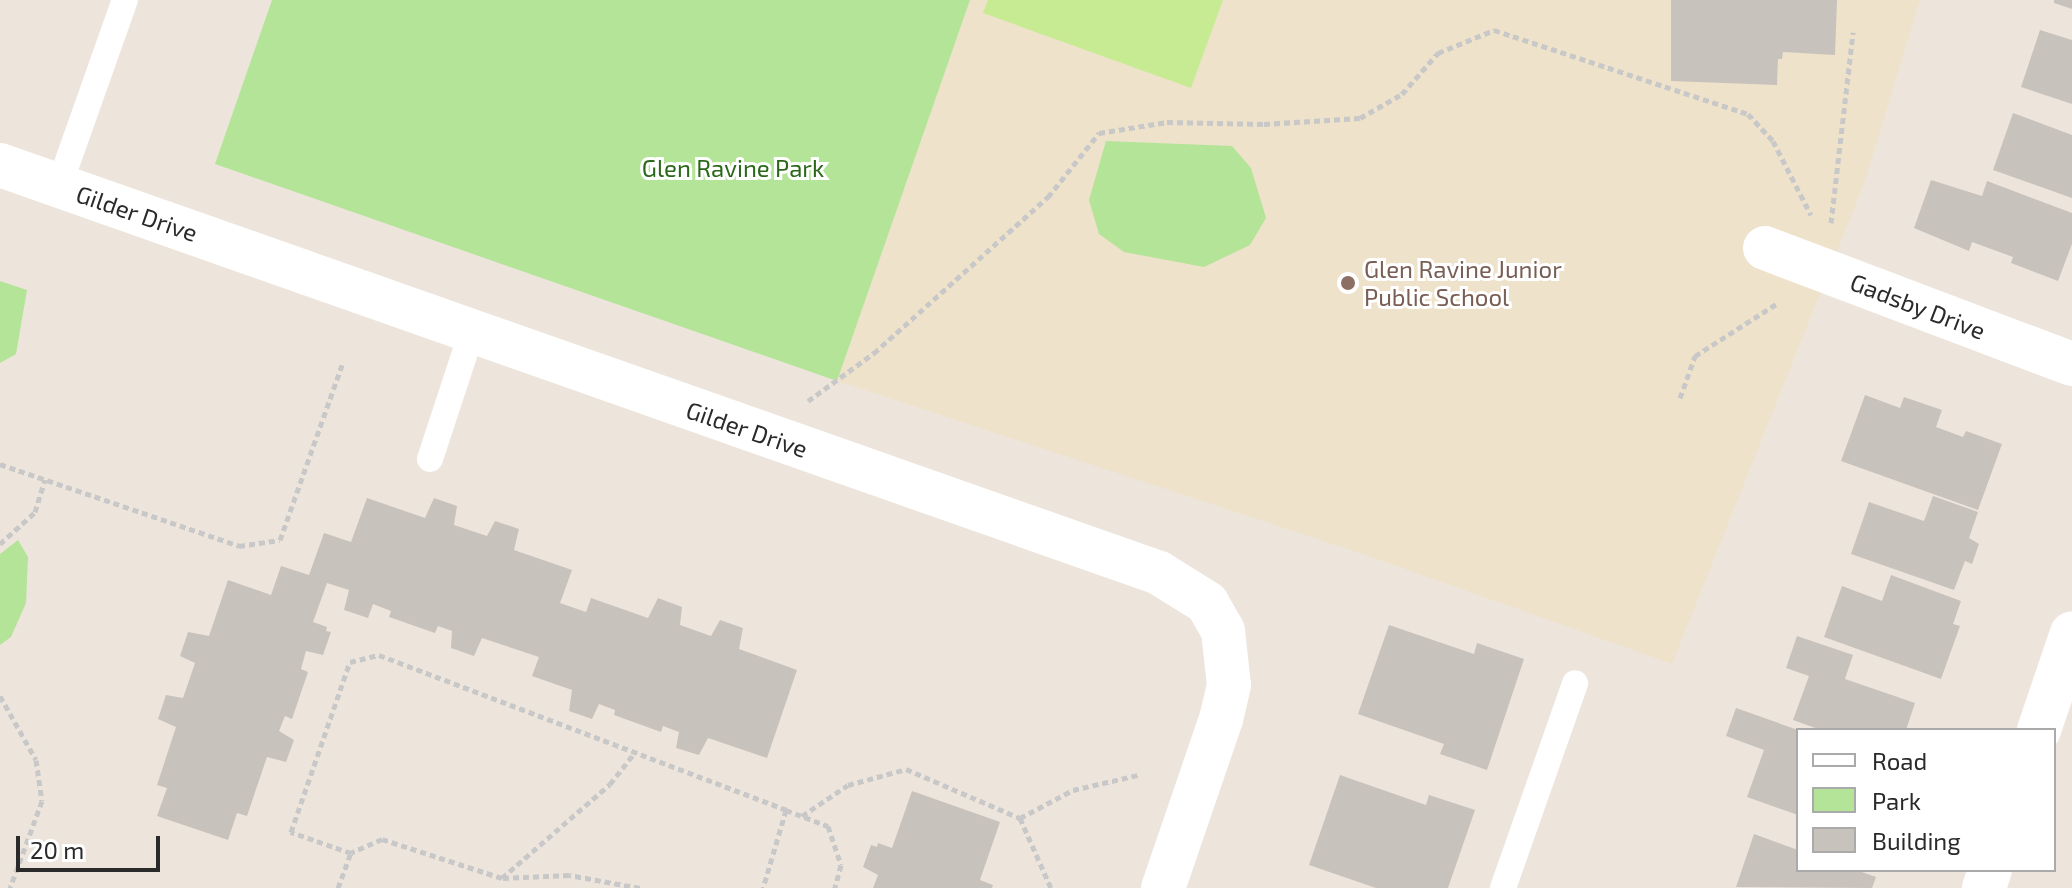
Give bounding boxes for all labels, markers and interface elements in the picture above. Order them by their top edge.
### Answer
park label: Glen Ravine Park [642,154,824,182]
street label: Gilder Drive [72,179,202,247]
place label: Glen Ravine Junior Public School [1364,255,1562,311]
street label: Gadsby Drive [1846,267,1990,345]
marker: Glen Ravine Junior Public School [1339,274,1357,292]
street label: Gilder Drive [682,395,812,463]
legend [1796,728,2056,872]
text: Road [1872,746,1927,775]
text: Park [1872,786,1921,815]
scale bar [20,820,164,870]
text: Building [1872,826,1961,855]
text: 20 m [30,835,84,864]

